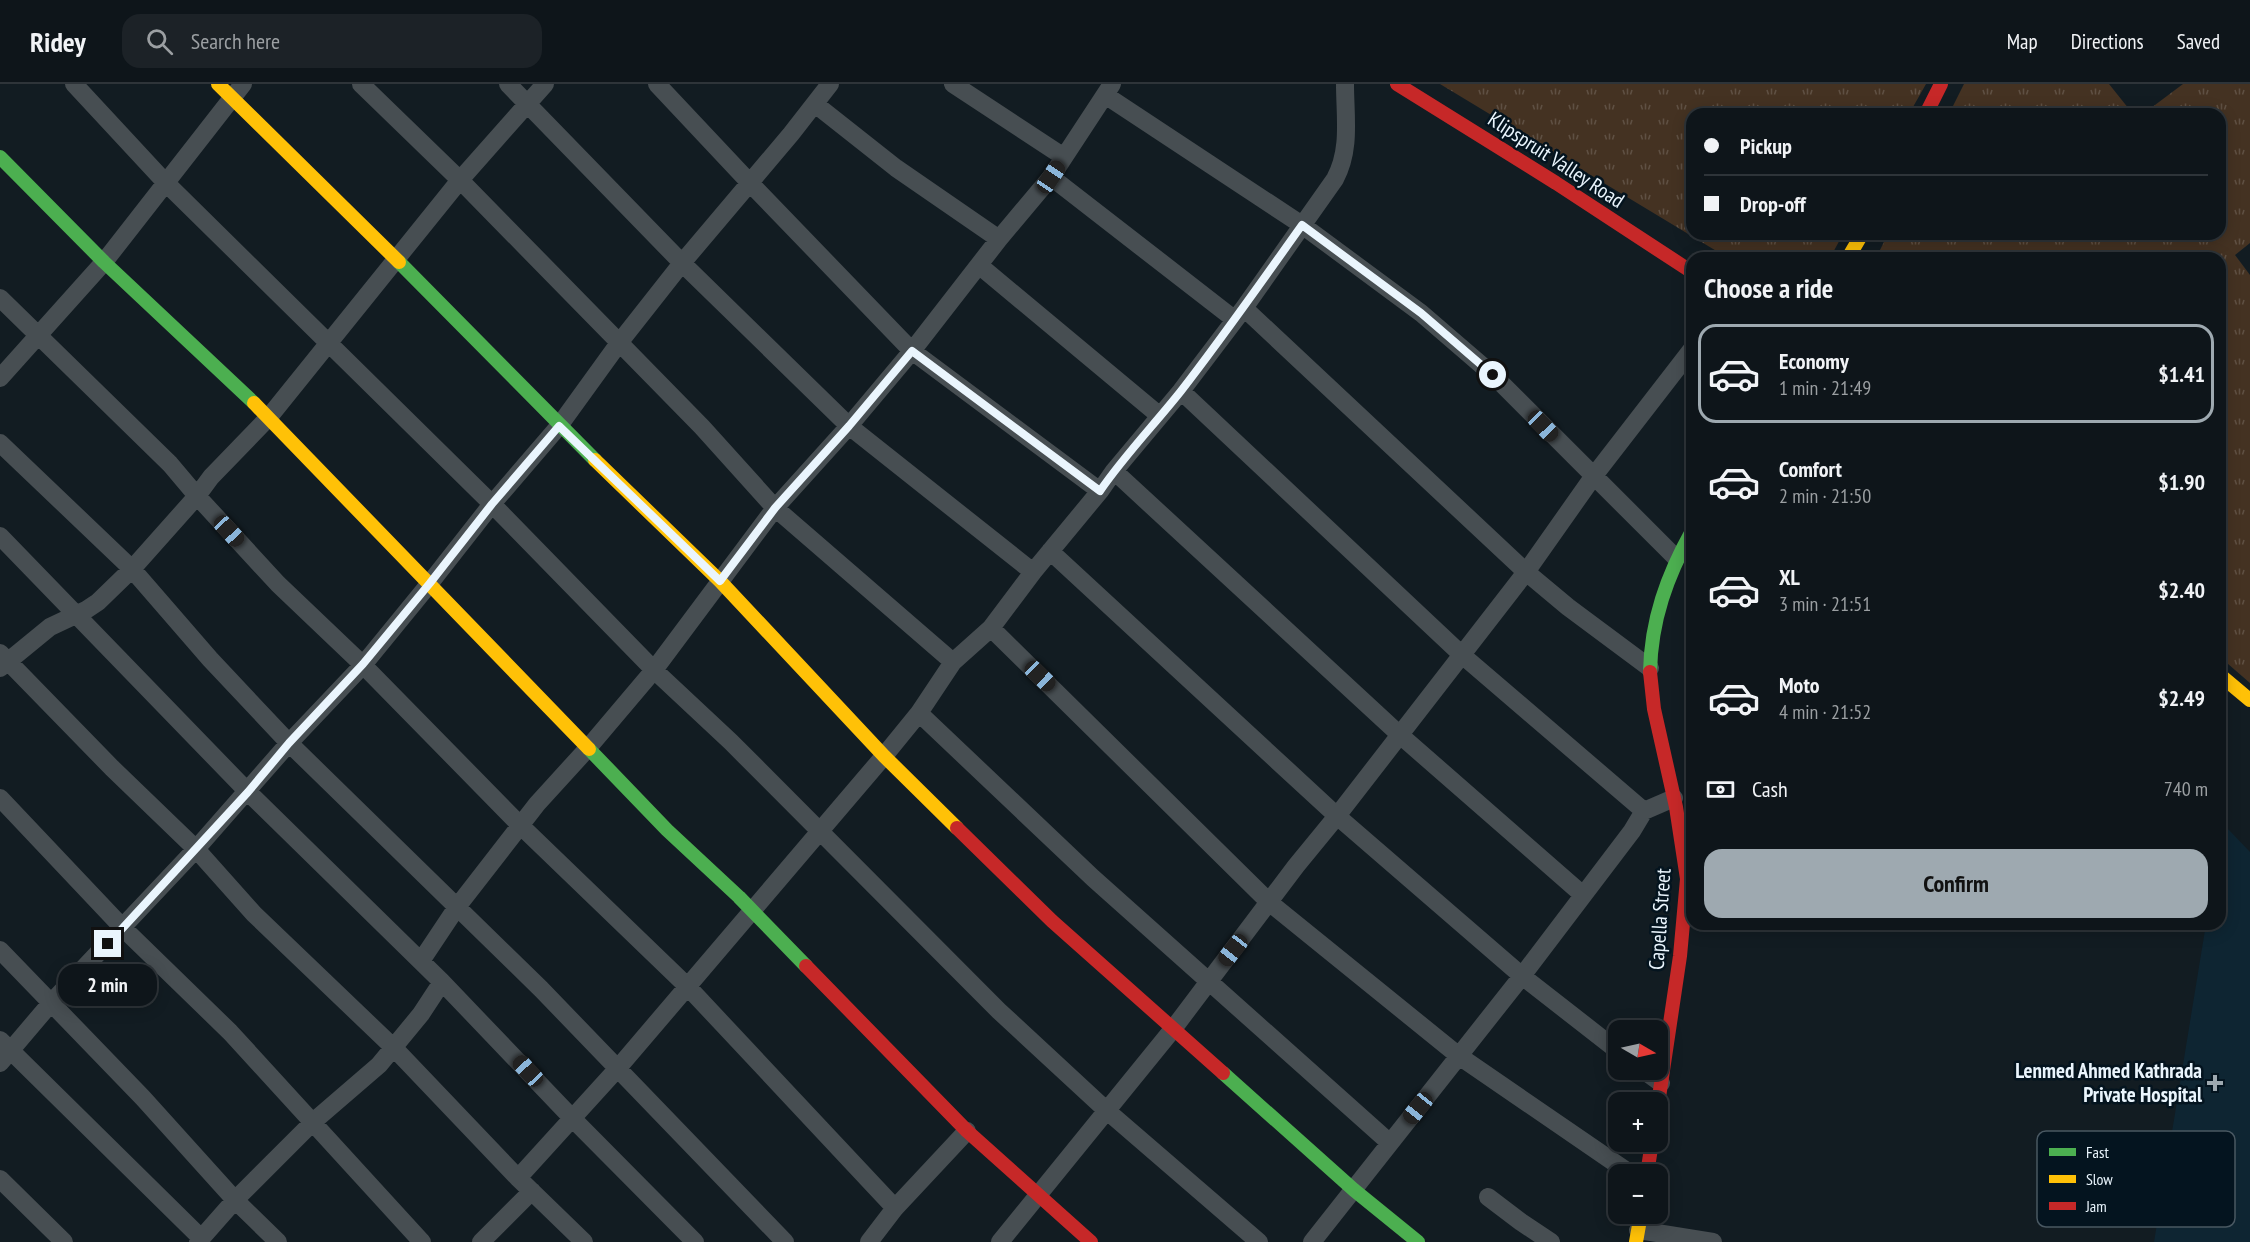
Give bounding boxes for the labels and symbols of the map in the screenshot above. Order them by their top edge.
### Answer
street label: Klipspruit Valley Road [1483,105,1630,214]
car [1033,157,1069,197]
route start [1479,361,1506,388]
car [1524,407,1562,445]
car [210,512,248,550]
car [1021,657,1059,695]
street label: Capella Street [1642,867,1677,971]
route end [94,930,121,957]
car [1215,930,1251,970]
callout: 2 min [58,965,158,1007]
north arrow [1608,1020,1668,1080]
car [509,1052,547,1090]
place label: Lenmed Ahmed Kathrada Private Hospital [2015,1057,2203,1108]
marker: Lenmed Ahmed Kathrada Private Hospital [2206,1074,2224,1092]
car [1400,1088,1436,1128]
legend [2037,1131,2235,1227]
text: Fast [2086,1142,2109,1162]
text: Slow [2086,1169,2113,1189]
text: Jam [2085,1196,2107,1216]

